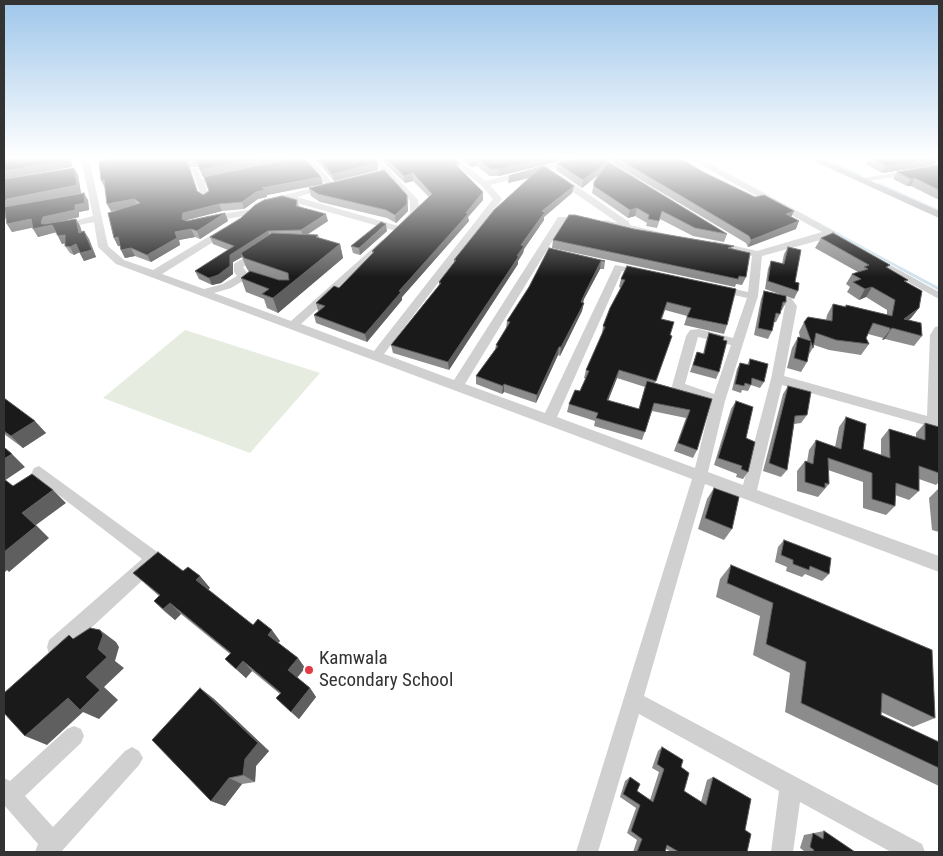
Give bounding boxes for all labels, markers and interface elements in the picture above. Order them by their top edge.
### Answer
place label: Kamwala Secondary School [319,648,453,692]
marker: Kamwala Secondary School [303,664,315,676]

